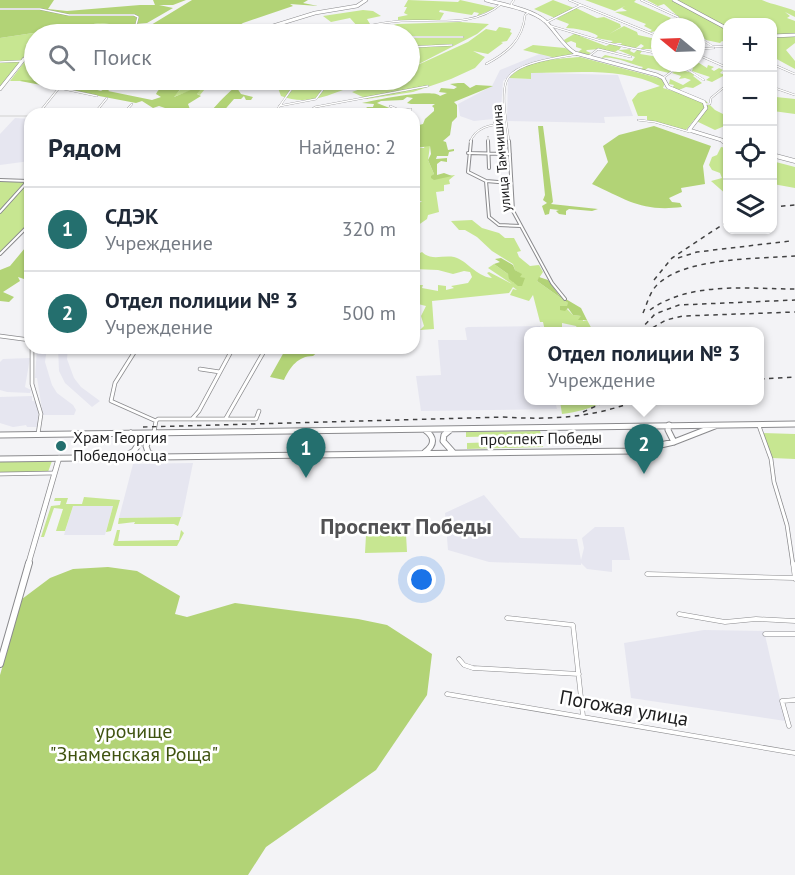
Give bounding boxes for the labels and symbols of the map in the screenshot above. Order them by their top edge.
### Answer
north arrow [651,18,705,72]
street label: улица Тамчишина [487,103,515,213]
pin: 2 [624,424,664,474]
place label: Храм Георгия Победоносца [73,427,167,465]
street label: проспект Победы [480,427,602,449]
pin: 1 [286,428,326,478]
marker: Храм Георгия Победоносца [54,439,68,453]
district label: Проспект Победы [320,512,492,540]
your location [407,565,436,594]
street label: Погожая улица [558,684,690,732]
park label: урочище "Знаменская Роща" [50,718,218,767]

